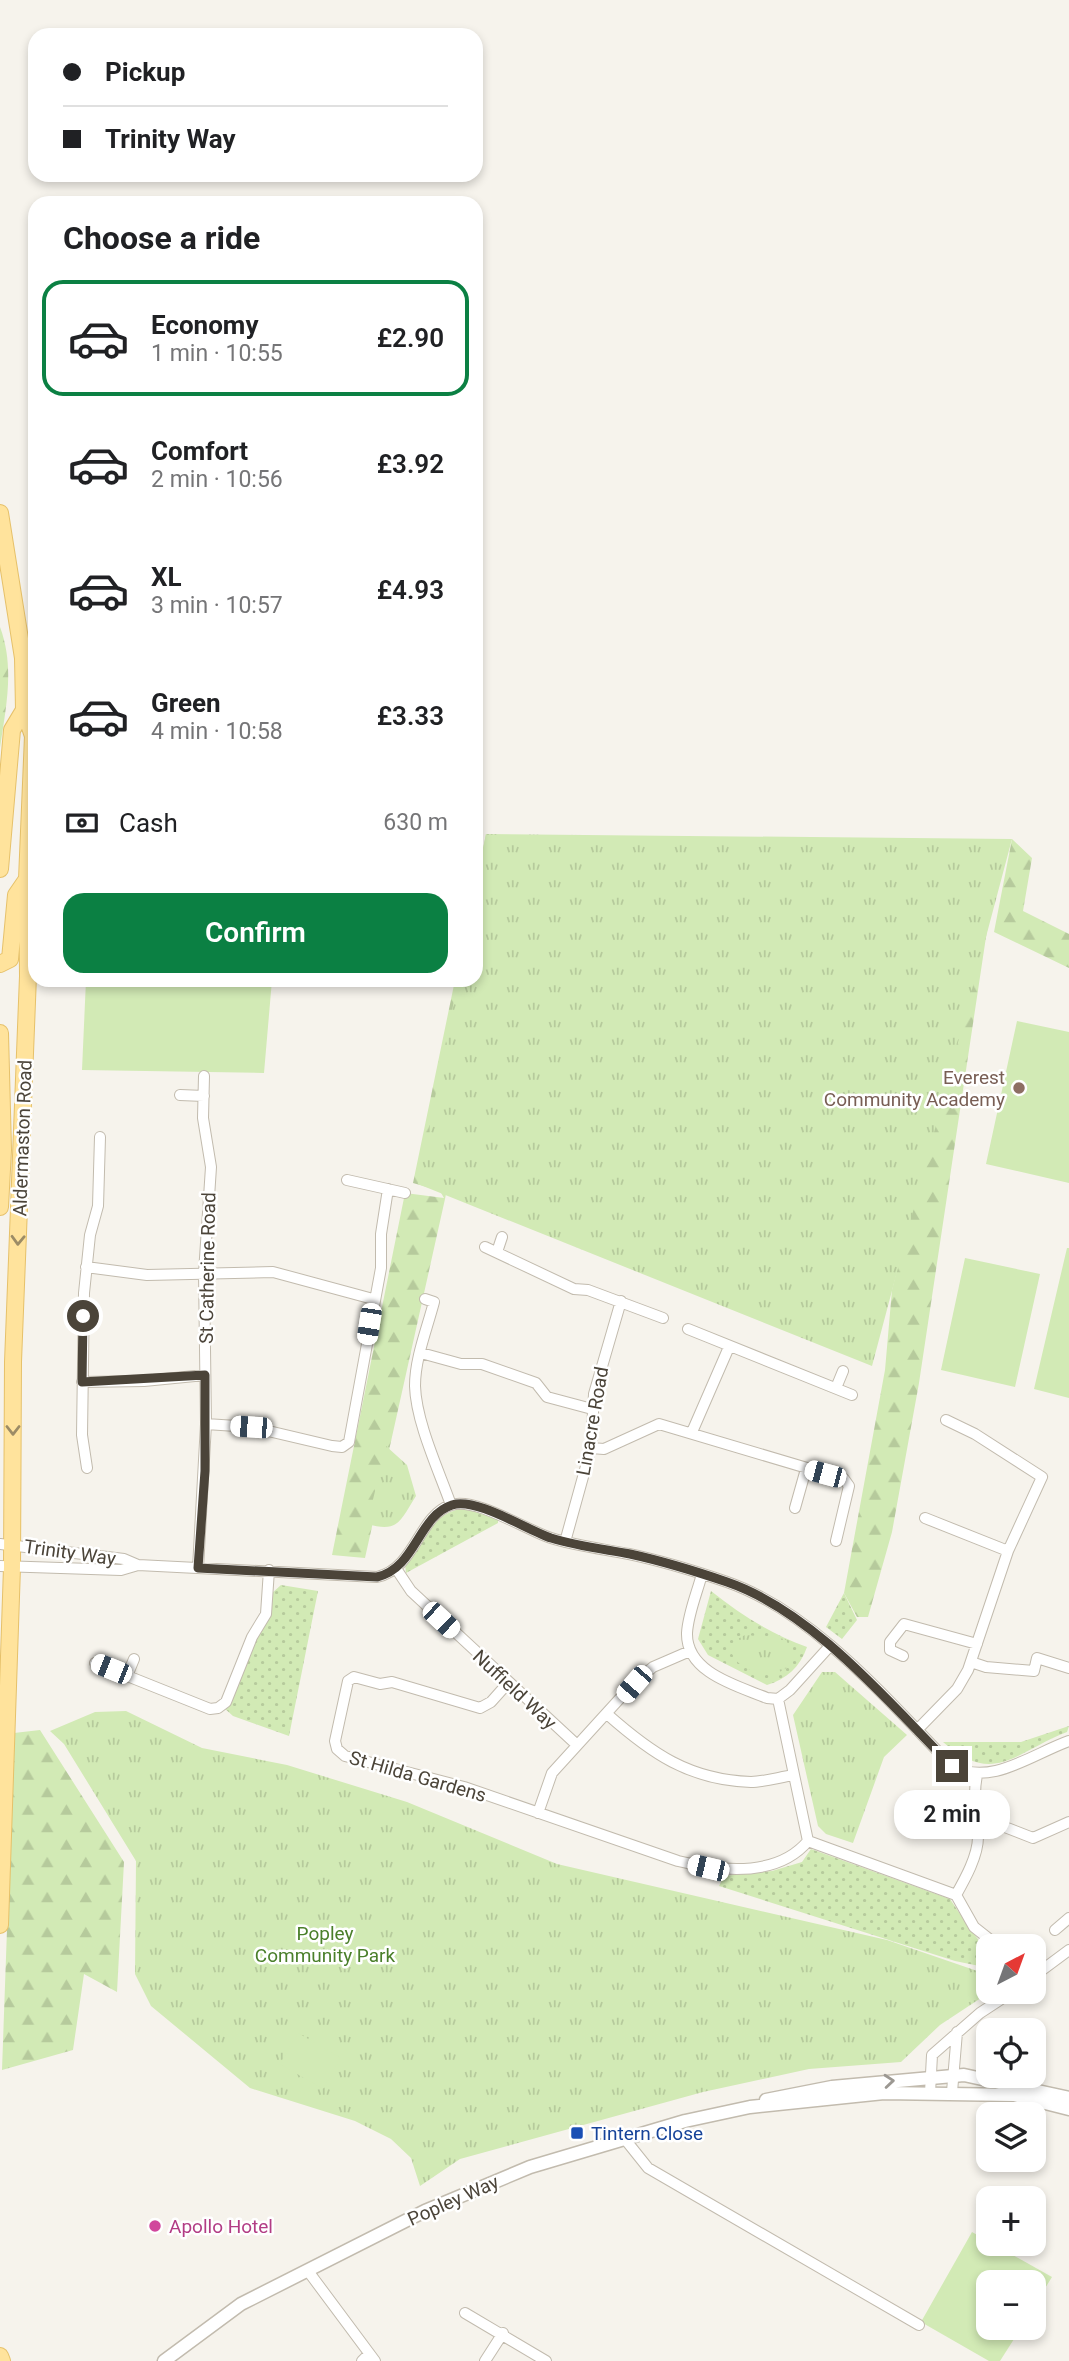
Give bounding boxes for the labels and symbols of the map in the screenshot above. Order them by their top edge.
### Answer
street label: Aldermaston Road [8,1059,37,1217]
place label: Everest Community Academy [824,1066,1005,1111]
marker: Everest Community Academy [1011,1080,1027,1096]
street label: St Catherine Road [195,1192,220,1344]
one-way arrow [10,1235,25,1246]
route start [67,1300,99,1332]
car [356,1302,383,1346]
street label: Linacre Road [572,1365,613,1477]
car [230,1415,273,1439]
one-way arrow [5,1425,21,1436]
car [802,1458,849,1490]
street label: Trinity Way [23,1535,117,1570]
car [419,1598,464,1642]
street label: Nuffield Way [468,1645,561,1734]
car [88,1651,135,1687]
car [613,1661,656,1707]
street label: St Hilda Gardens [347,1746,489,1807]
route end [936,1750,968,1782]
callout: 2 min [894,1790,1010,1840]
car [686,1853,731,1883]
park label: Popley Community Park [255,1922,396,1967]
north arrow [976,1934,1046,2004]
one-way arrow [883,2074,894,2089]
place label: Tintern Close [591,2122,703,2145]
marker: Tintern Close [569,2125,585,2141]
street label: Popley Way [404,2170,502,2231]
place label: Apollo Hotel [169,2215,273,2238]
marker: Apollo Hotel [147,2218,163,2234]

